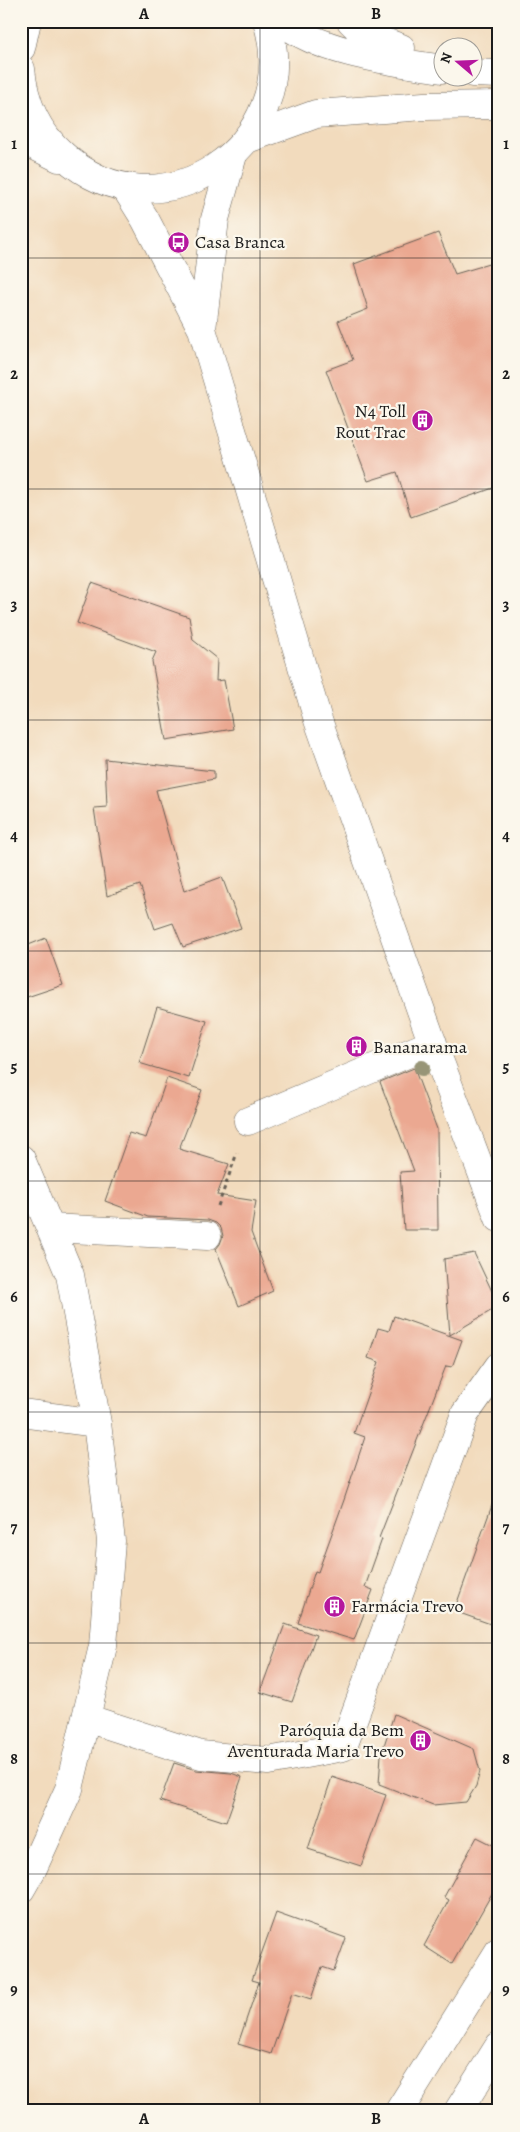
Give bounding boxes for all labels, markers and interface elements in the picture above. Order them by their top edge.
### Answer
text: A [138,3,150,25]
text: B [371,3,381,25]
north arrow [432,38,482,88]
text: N [436,50,457,66]
text: 1 [11,133,17,155]
text: 1 [503,133,509,155]
bus stop icon: Casa Branca [167,230,191,254]
place label: Casa Branca [195,230,286,254]
text: 2 [10,363,18,385]
text: 2 [502,363,510,385]
place label: N4 Toll Rout Trac [335,399,407,444]
building icon: N4 Toll Rout Trac [410,409,434,433]
text: 3 [11,594,18,616]
text: 3 [503,594,510,616]
text: 4 [10,825,18,847]
text: 4 [502,825,510,847]
building icon: Bananarama [345,1035,369,1059]
place label: Bananarama [373,1035,468,1059]
text: 5 [11,1056,18,1078]
text: 5 [503,1056,510,1078]
text: 6 [10,1286,18,1308]
text: 6 [502,1286,510,1308]
text: 7 [11,1517,18,1539]
text: 7 [503,1517,510,1539]
building icon: Farmácia Trevo [323,1594,347,1618]
place label: Farmácia Trevo [351,1594,464,1618]
place label: Paróquia da Bem Aventurada Maria Trevo [227,1718,404,1763]
building icon: Paróquia da Bem Aventurada Maria Trevo [408,1728,432,1752]
text: 8 [10,1748,18,1770]
text: 8 [502,1748,510,1770]
text: 9 [10,1979,18,2001]
text: 9 [502,1979,510,2001]
text: A [138,2108,150,2130]
text: B [371,2108,381,2130]

